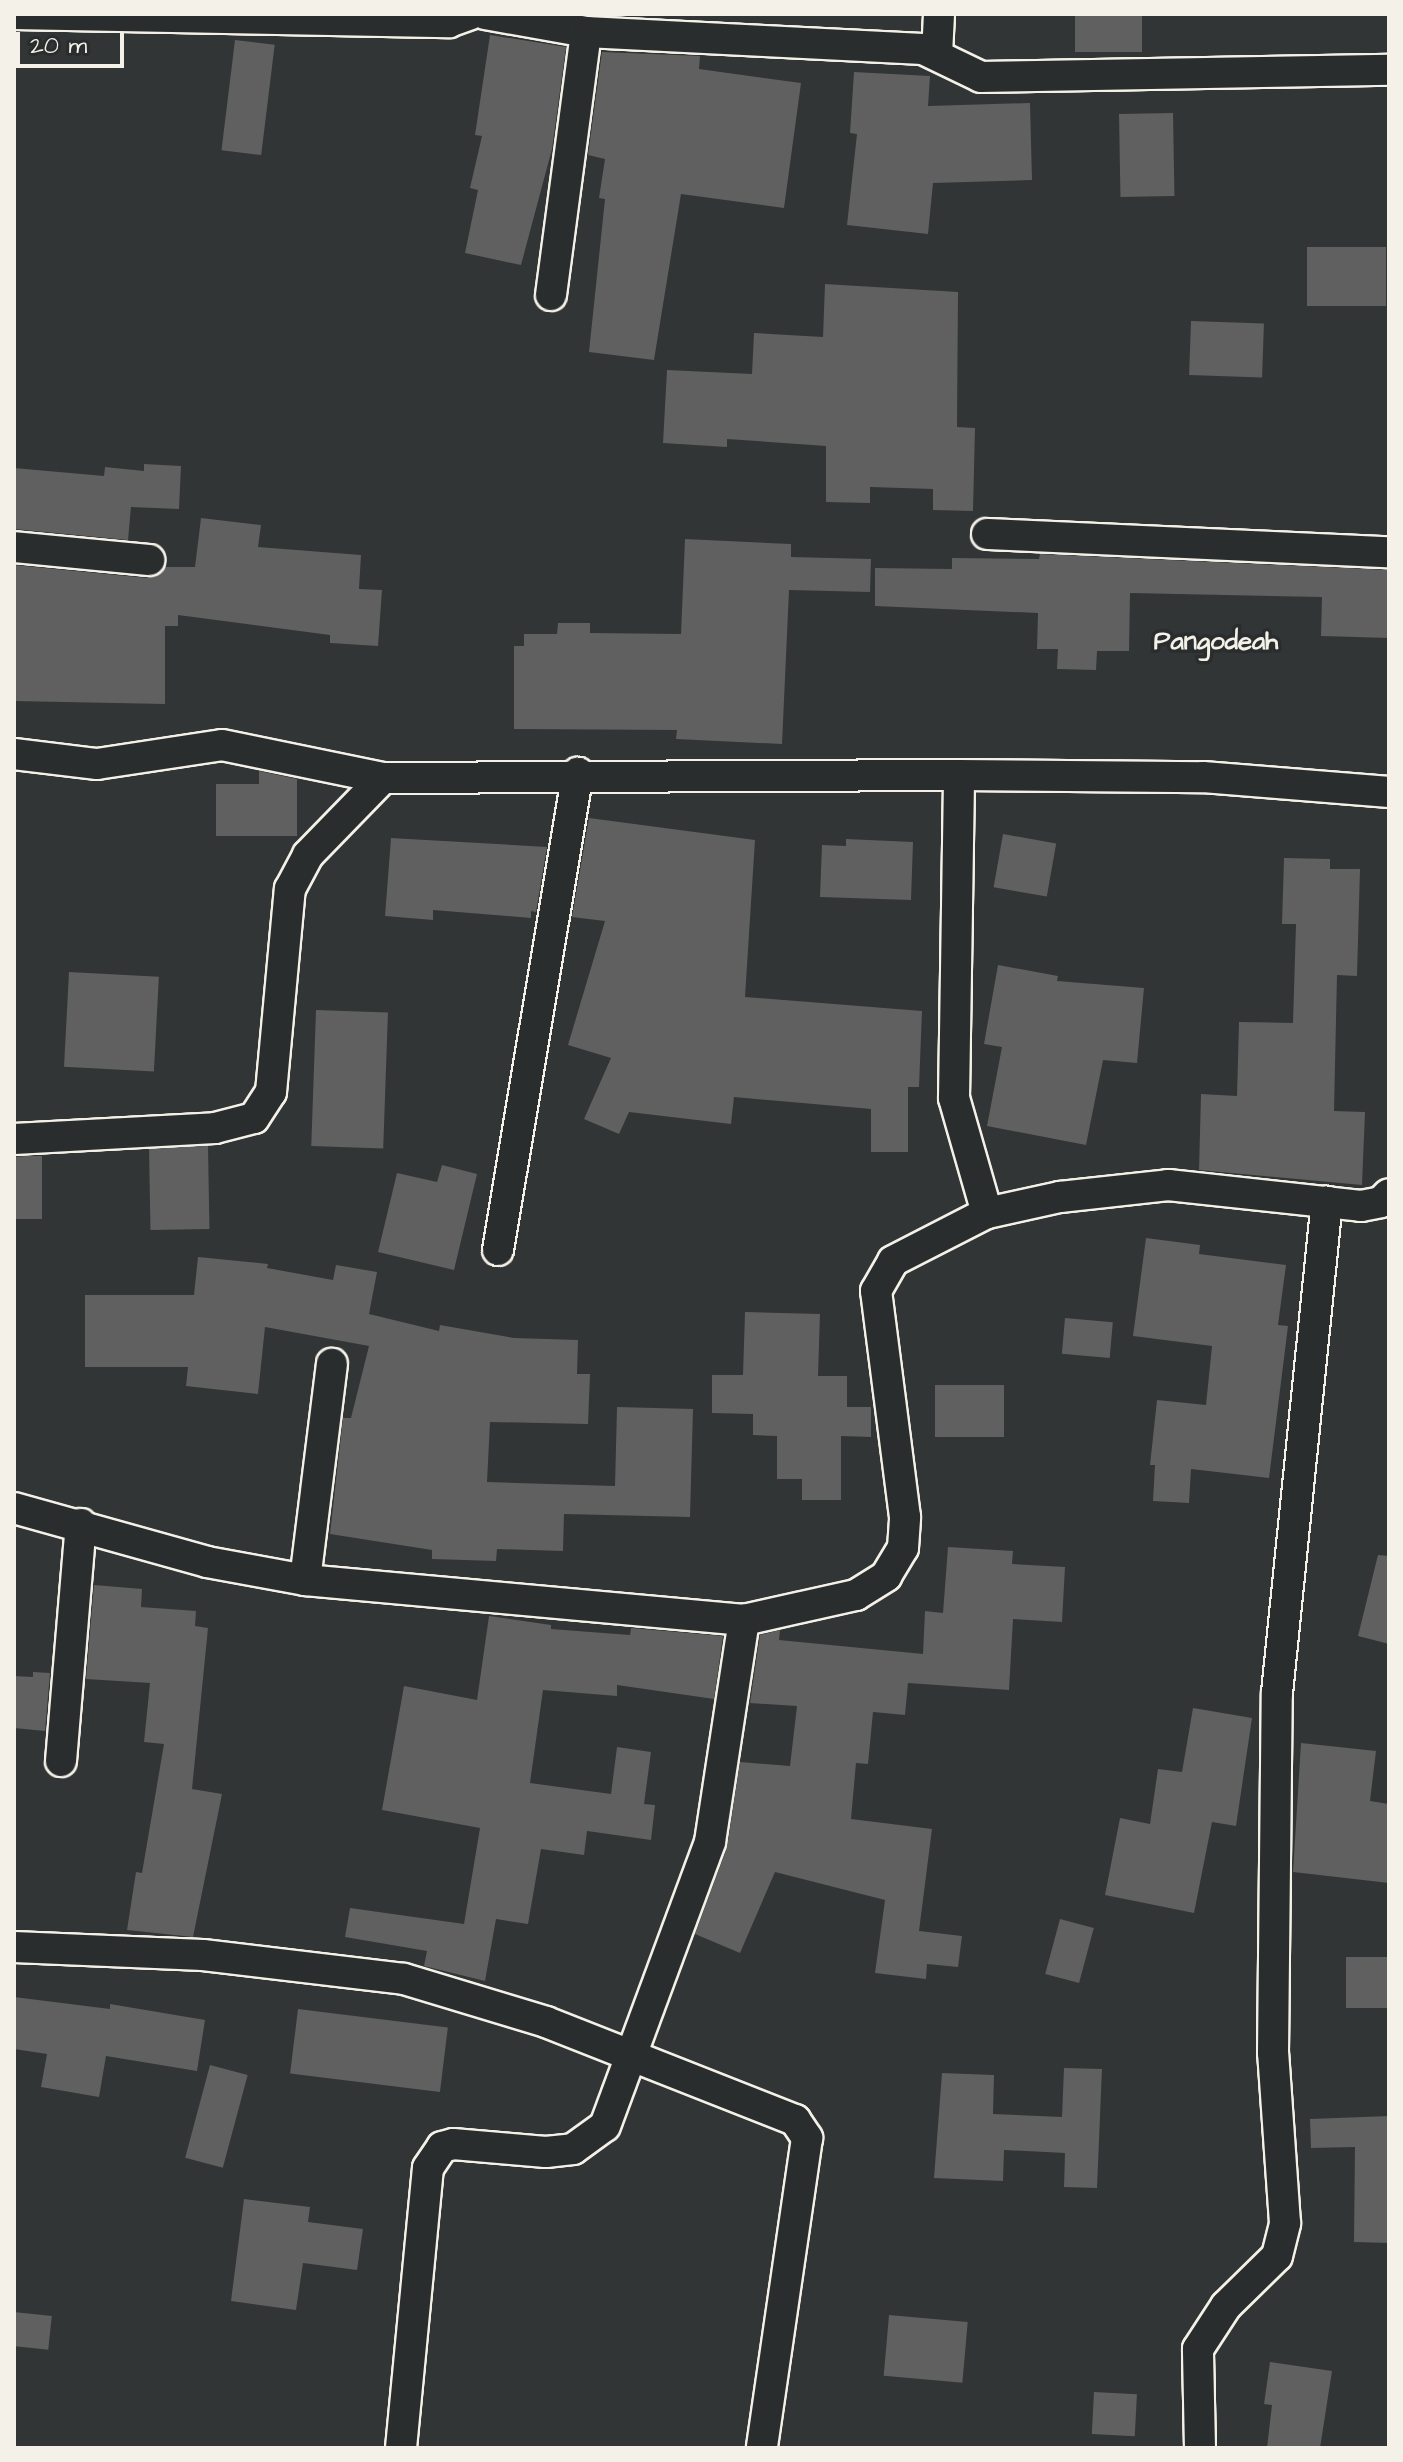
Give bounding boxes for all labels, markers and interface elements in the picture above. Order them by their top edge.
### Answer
scale bar [20,16,128,66]
text: 20 m [30,29,87,63]
district label: Pangodeah [1154,626,1278,658]

